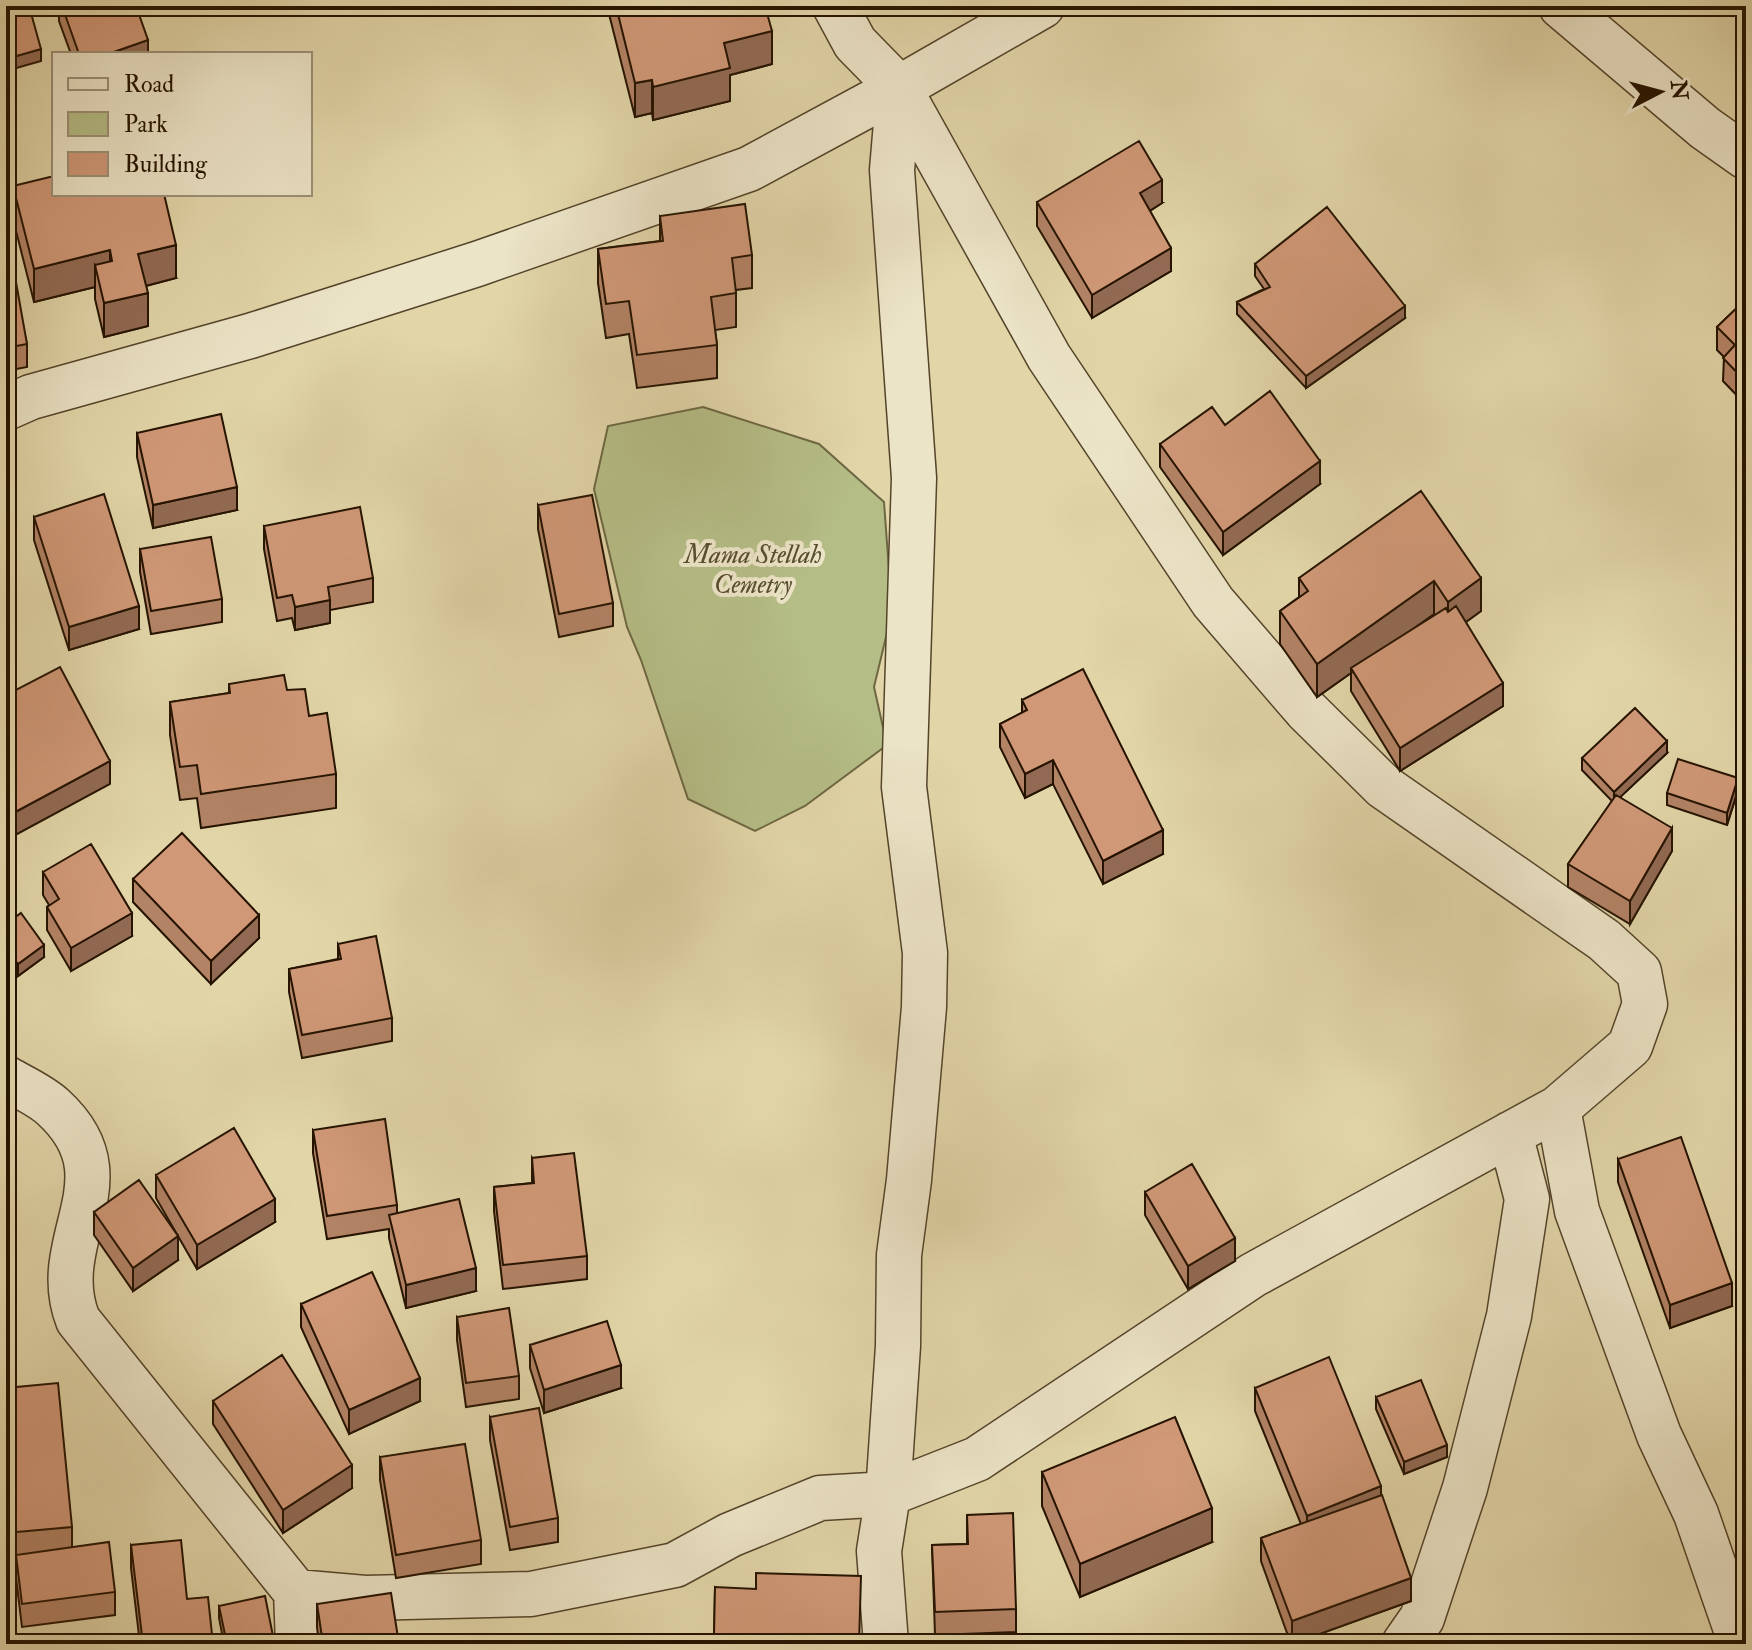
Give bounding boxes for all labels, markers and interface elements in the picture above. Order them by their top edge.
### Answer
legend [52,52,312,196]
north arrow [1620,52,1700,132]
text: Road [124,69,174,100]
text: N [1664,78,1694,102]
text: Park [124,109,168,140]
text: Building [124,149,208,180]
park label: Mama Stellah Cemetry [682,539,822,601]

